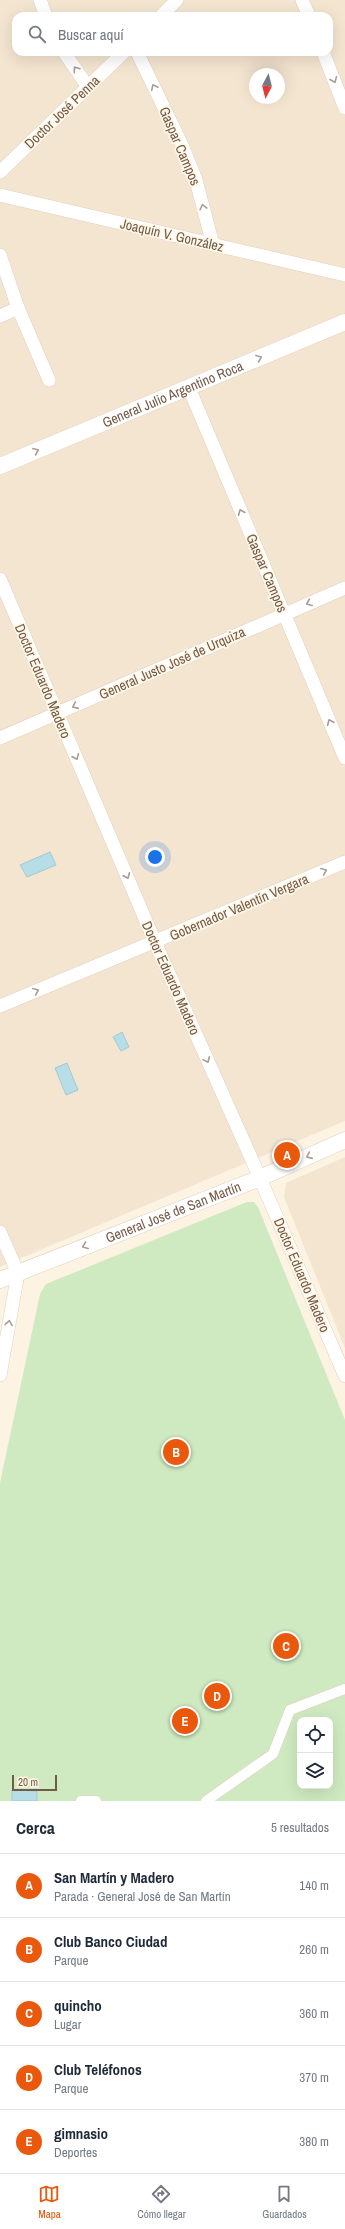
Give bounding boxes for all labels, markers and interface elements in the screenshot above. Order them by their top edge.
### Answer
search box [12,12,333,56]
icon: search [26,23,48,45]
text: Buscar aquí [58,24,124,45]
one-way arrow [74,67,81,74]
north arrow [249,68,285,104]
street label: Doctor José Penna [21,71,104,152]
one-way arrow [329,75,337,83]
one-way arrow [151,84,159,92]
street label: Gaspar Campos [155,104,205,188]
one-way arrow [199,204,208,211]
street label: Joaquín V. González [119,214,226,256]
one-way arrow [256,355,263,363]
street label: General Julio Argentino Roca [100,356,246,431]
one-way arrow [33,448,40,456]
one-way arrow [238,508,246,516]
street label: Gaspar Campos [242,531,292,615]
one-way arrow [306,598,314,606]
street label: Doctor Eduardo Madero [11,621,75,741]
street label: General Justo José de Urquiza [96,622,249,703]
one-way arrow [71,701,79,709]
one-way arrow [327,718,335,726]
one-way arrow [71,753,79,760]
your location [145,847,165,867]
one-way arrow [319,868,327,876]
street label: Gobernador Valentín Vergara [167,869,312,944]
one-way arrow [122,872,130,880]
street label: Doctor Eduardo Madero [138,918,204,1038]
one-way arrow [32,988,39,996]
one-way arrow [202,1055,210,1063]
pin: A [274,1140,300,1170]
one-way arrow [306,1151,314,1159]
street label: General José de San Martín [103,1177,243,1247]
street label: Doctor Eduardo Madero [270,1215,334,1335]
one-way arrow [81,1242,88,1250]
one-way arrow [4,1320,13,1326]
pin: B [163,1437,189,1467]
pin: C [273,1631,299,1661]
pin: D [204,1681,230,1711]
pin: E [172,1706,198,1736]
map controls [297,1717,333,1789]
button: locate [297,1717,333,1753]
button: layers [297,1753,333,1789]
scale bar [12,1773,57,1792]
text: 20 m [18,1775,38,1789]
text: Cerca [16,1816,55,1839]
text: 5 resultados [271,1819,329,1836]
text: San Martín y Madero [54,1867,174,1888]
text: A [25,1877,33,1894]
text: 140 m [299,1877,329,1894]
text: Parada · General José de San Martín [54,1888,231,1905]
text: Club Banco Ciudad [54,1931,167,1952]
text: B [25,1941,33,1958]
text: 260 m [299,1941,329,1958]
text: Parque [54,1952,88,1969]
text: quincho [54,1995,102,2016]
text: C [25,2005,33,2022]
text: 360 m [299,2005,329,2022]
text: Lugar [54,2016,81,2033]
text: Club Teléfonos [54,2059,142,2080]
text: D [25,2069,33,2086]
text: 370 m [299,2069,329,2086]
text: Parque [54,2080,88,2097]
text: gimnasio [54,2123,108,2144]
text: E [25,2133,33,2150]
text: 380 m [299,2133,329,2150]
text: Deportes [54,2144,97,2161]
tab: Mapa [38,2183,61,2221]
tab: Cómo llegar [137,2183,186,2221]
tab: Guardados [262,2183,307,2221]

